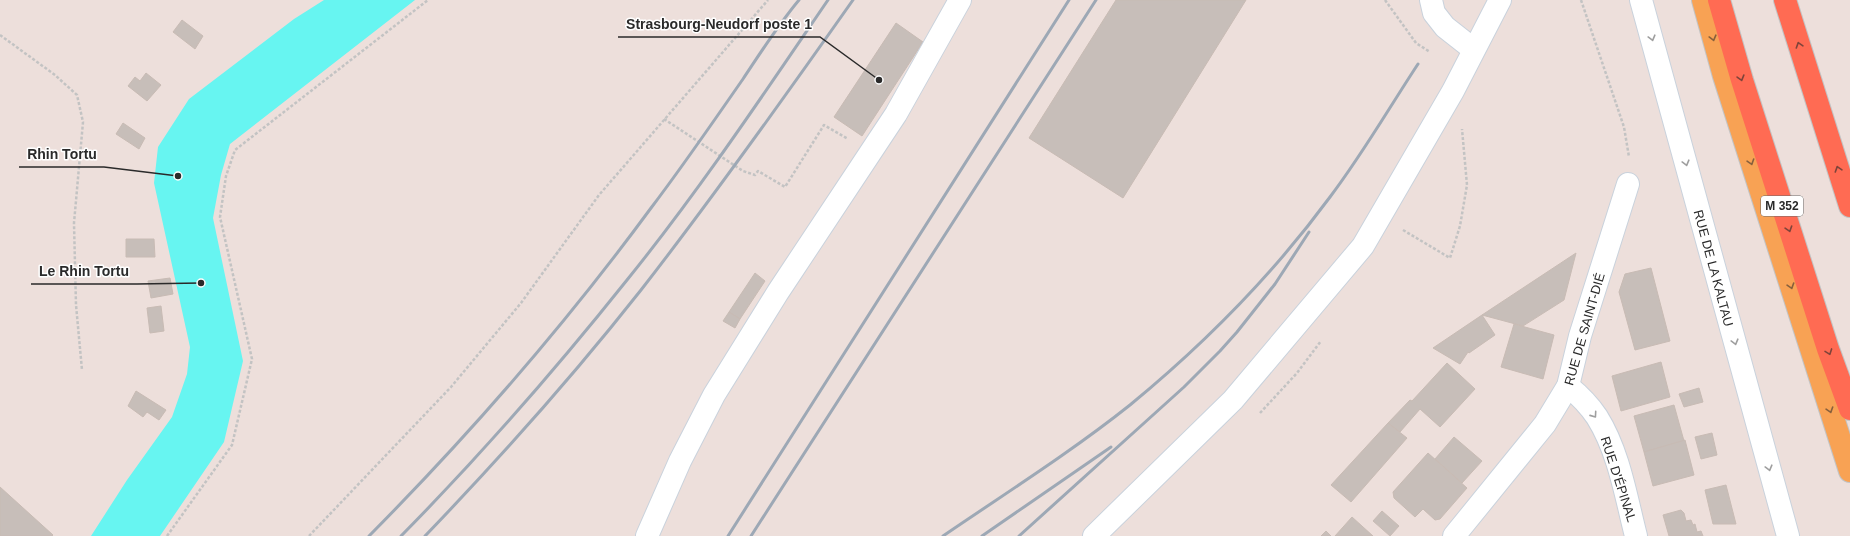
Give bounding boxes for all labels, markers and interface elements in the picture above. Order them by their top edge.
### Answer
callout: Strasbourg-Neudorf poste 1 [618,11,820,37]
text: Strasbourg-Neudorf poste 1 [626,16,812,32]
one-way arrow [1647,34,1656,41]
one-way arrow [1709,34,1717,41]
one-way arrow [1795,42,1804,49]
one-way arrow [1736,74,1745,81]
callout: Rhin Tortu [19,141,104,167]
text: Rhin Tortu [27,146,97,162]
one-way arrow [1747,158,1755,165]
one-way arrow [1681,159,1690,166]
one-way arrow [1834,166,1843,173]
road number: M 352 [1761,196,1803,216]
street label: RUE DE LA KALTAU [1691,208,1736,328]
one-way arrow [1784,225,1793,232]
callout: Le Rhin Tortu [31,258,137,284]
text: Le Rhin Tortu [39,263,129,279]
street label: RUE DE SAINT-DIÉ [1561,271,1608,387]
one-way arrow [1786,282,1795,289]
one-way arrow [1730,339,1739,346]
one-way arrow [1824,349,1832,356]
one-way arrow [1826,406,1834,413]
one-way arrow [1589,410,1596,417]
street label: RUE D'ÉPINAL [1598,434,1639,524]
one-way arrow [1764,464,1773,471]

